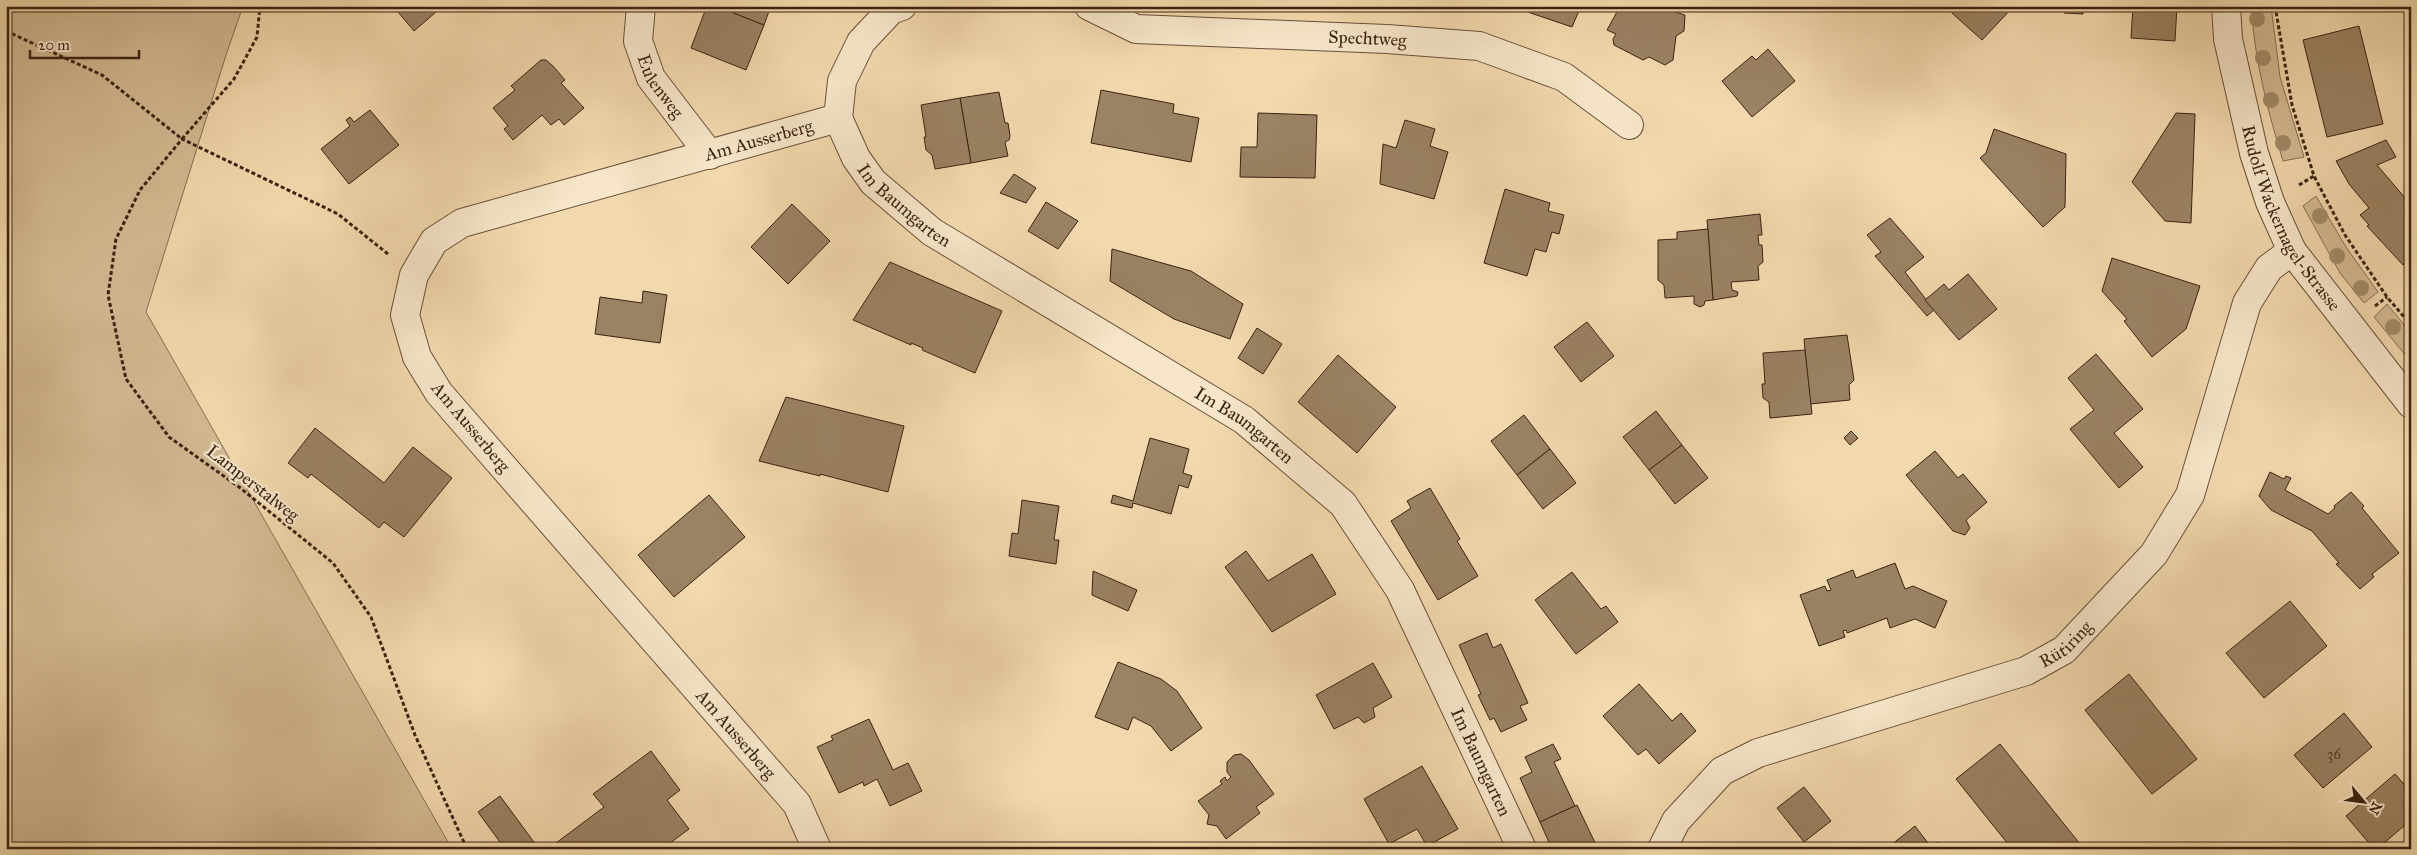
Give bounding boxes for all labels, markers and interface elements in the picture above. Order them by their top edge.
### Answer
street label: Spechtweg [1328,26,1408,52]
scale bar [30,28,139,60]
text: 20 m [38,36,70,54]
street label: Eulenweg [633,51,689,124]
street label: Am Ausserberg [701,114,816,166]
street label: Rudolf Wackernagel-Strasse [2237,123,2345,315]
street label: Im Baumgarten [852,159,955,252]
street label: Am Ausserberg [425,376,516,478]
street label: Im Baumgarten [1191,382,1298,469]
street label: Lamperstalweg [201,440,304,527]
street label: Rütiring [2035,615,2098,673]
street label: Am Ausserberg [690,684,781,784]
street label: Im Baumgarten [1446,704,1516,820]
house number: 36 [2327,745,2342,763]
north arrow [2340,778,2390,828]
text: N [2365,799,2385,817]

